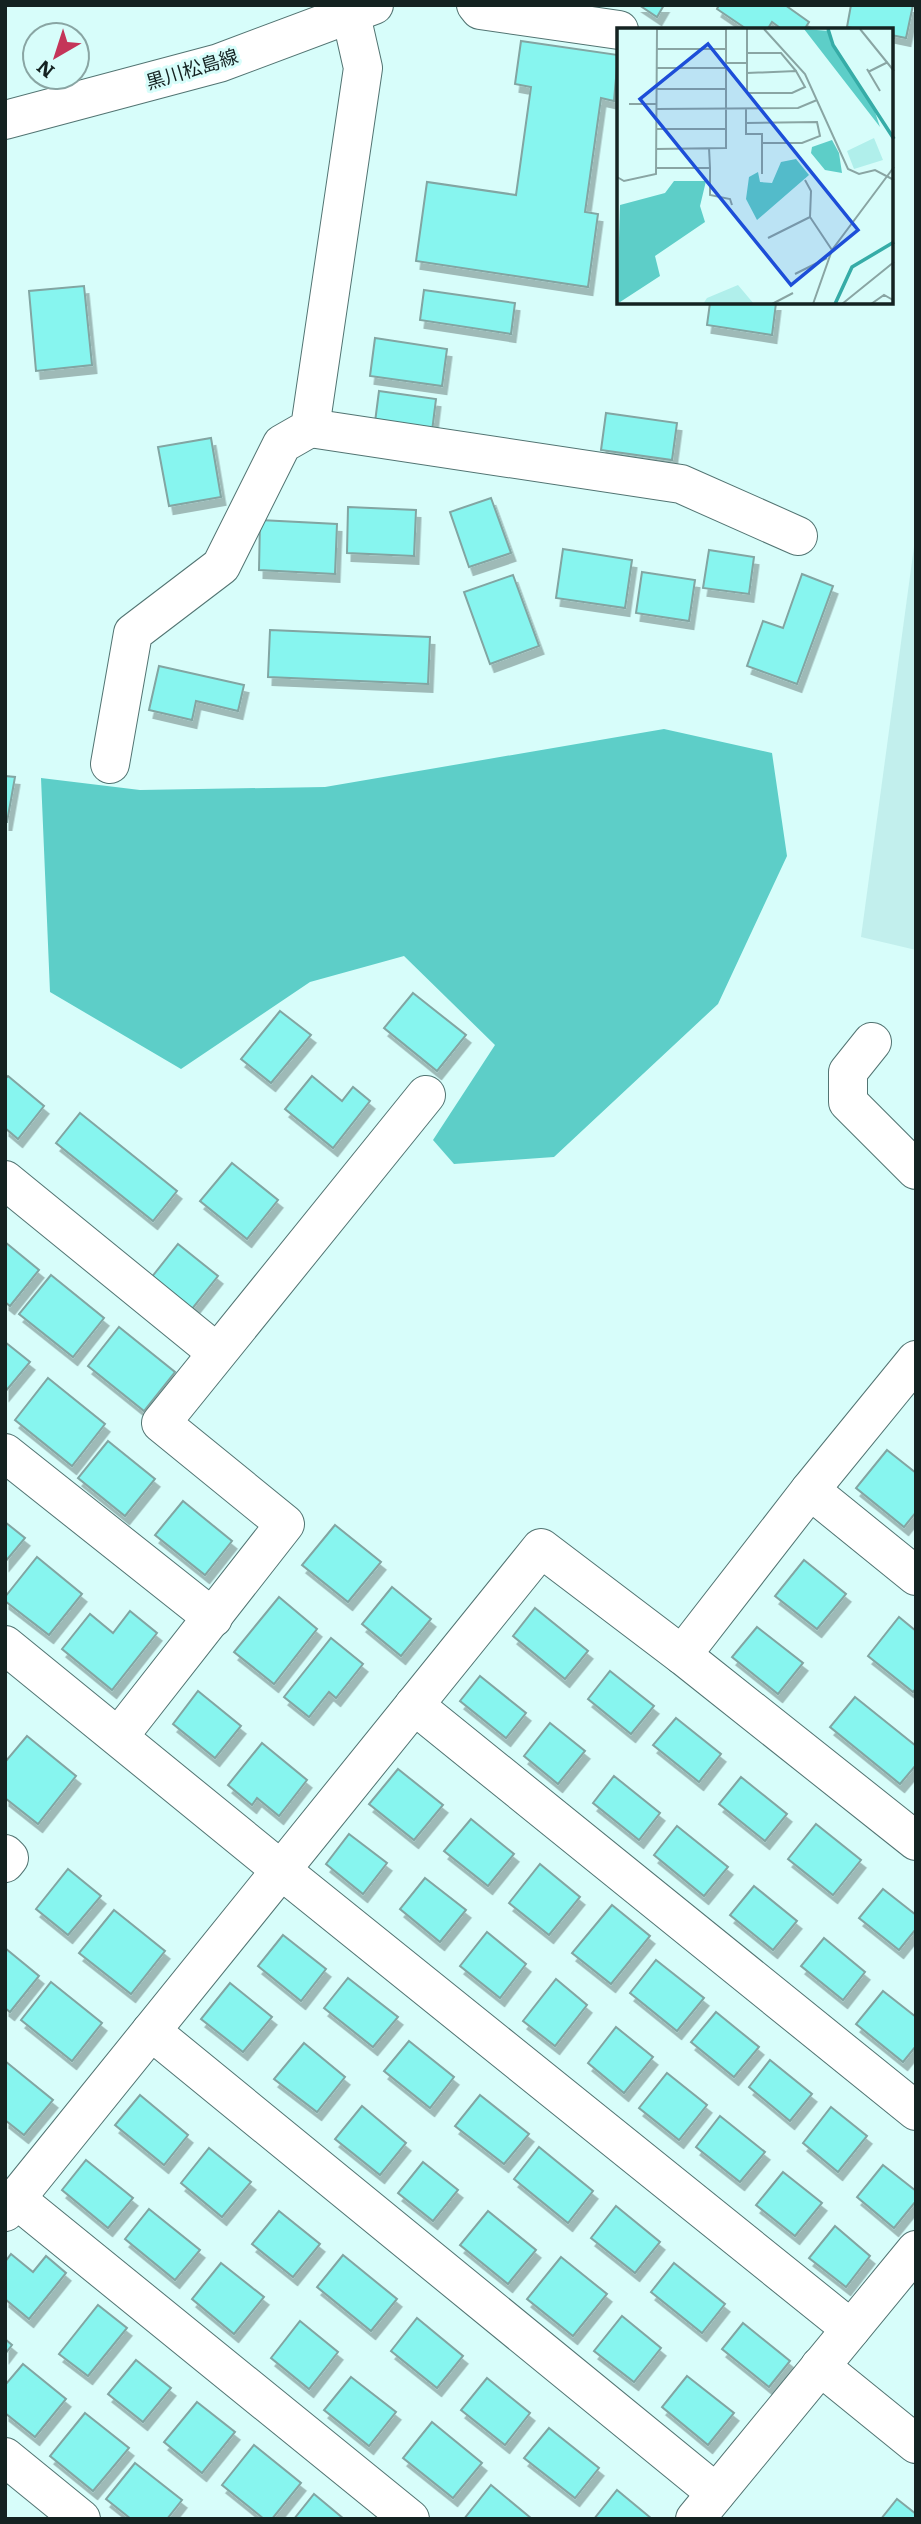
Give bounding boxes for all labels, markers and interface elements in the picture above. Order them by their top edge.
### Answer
north arrow [21,21,91,91]
inset map [617,28,893,304]
street label: 黒川松島線 [142,41,241,95]
text: N [30,54,60,86]

